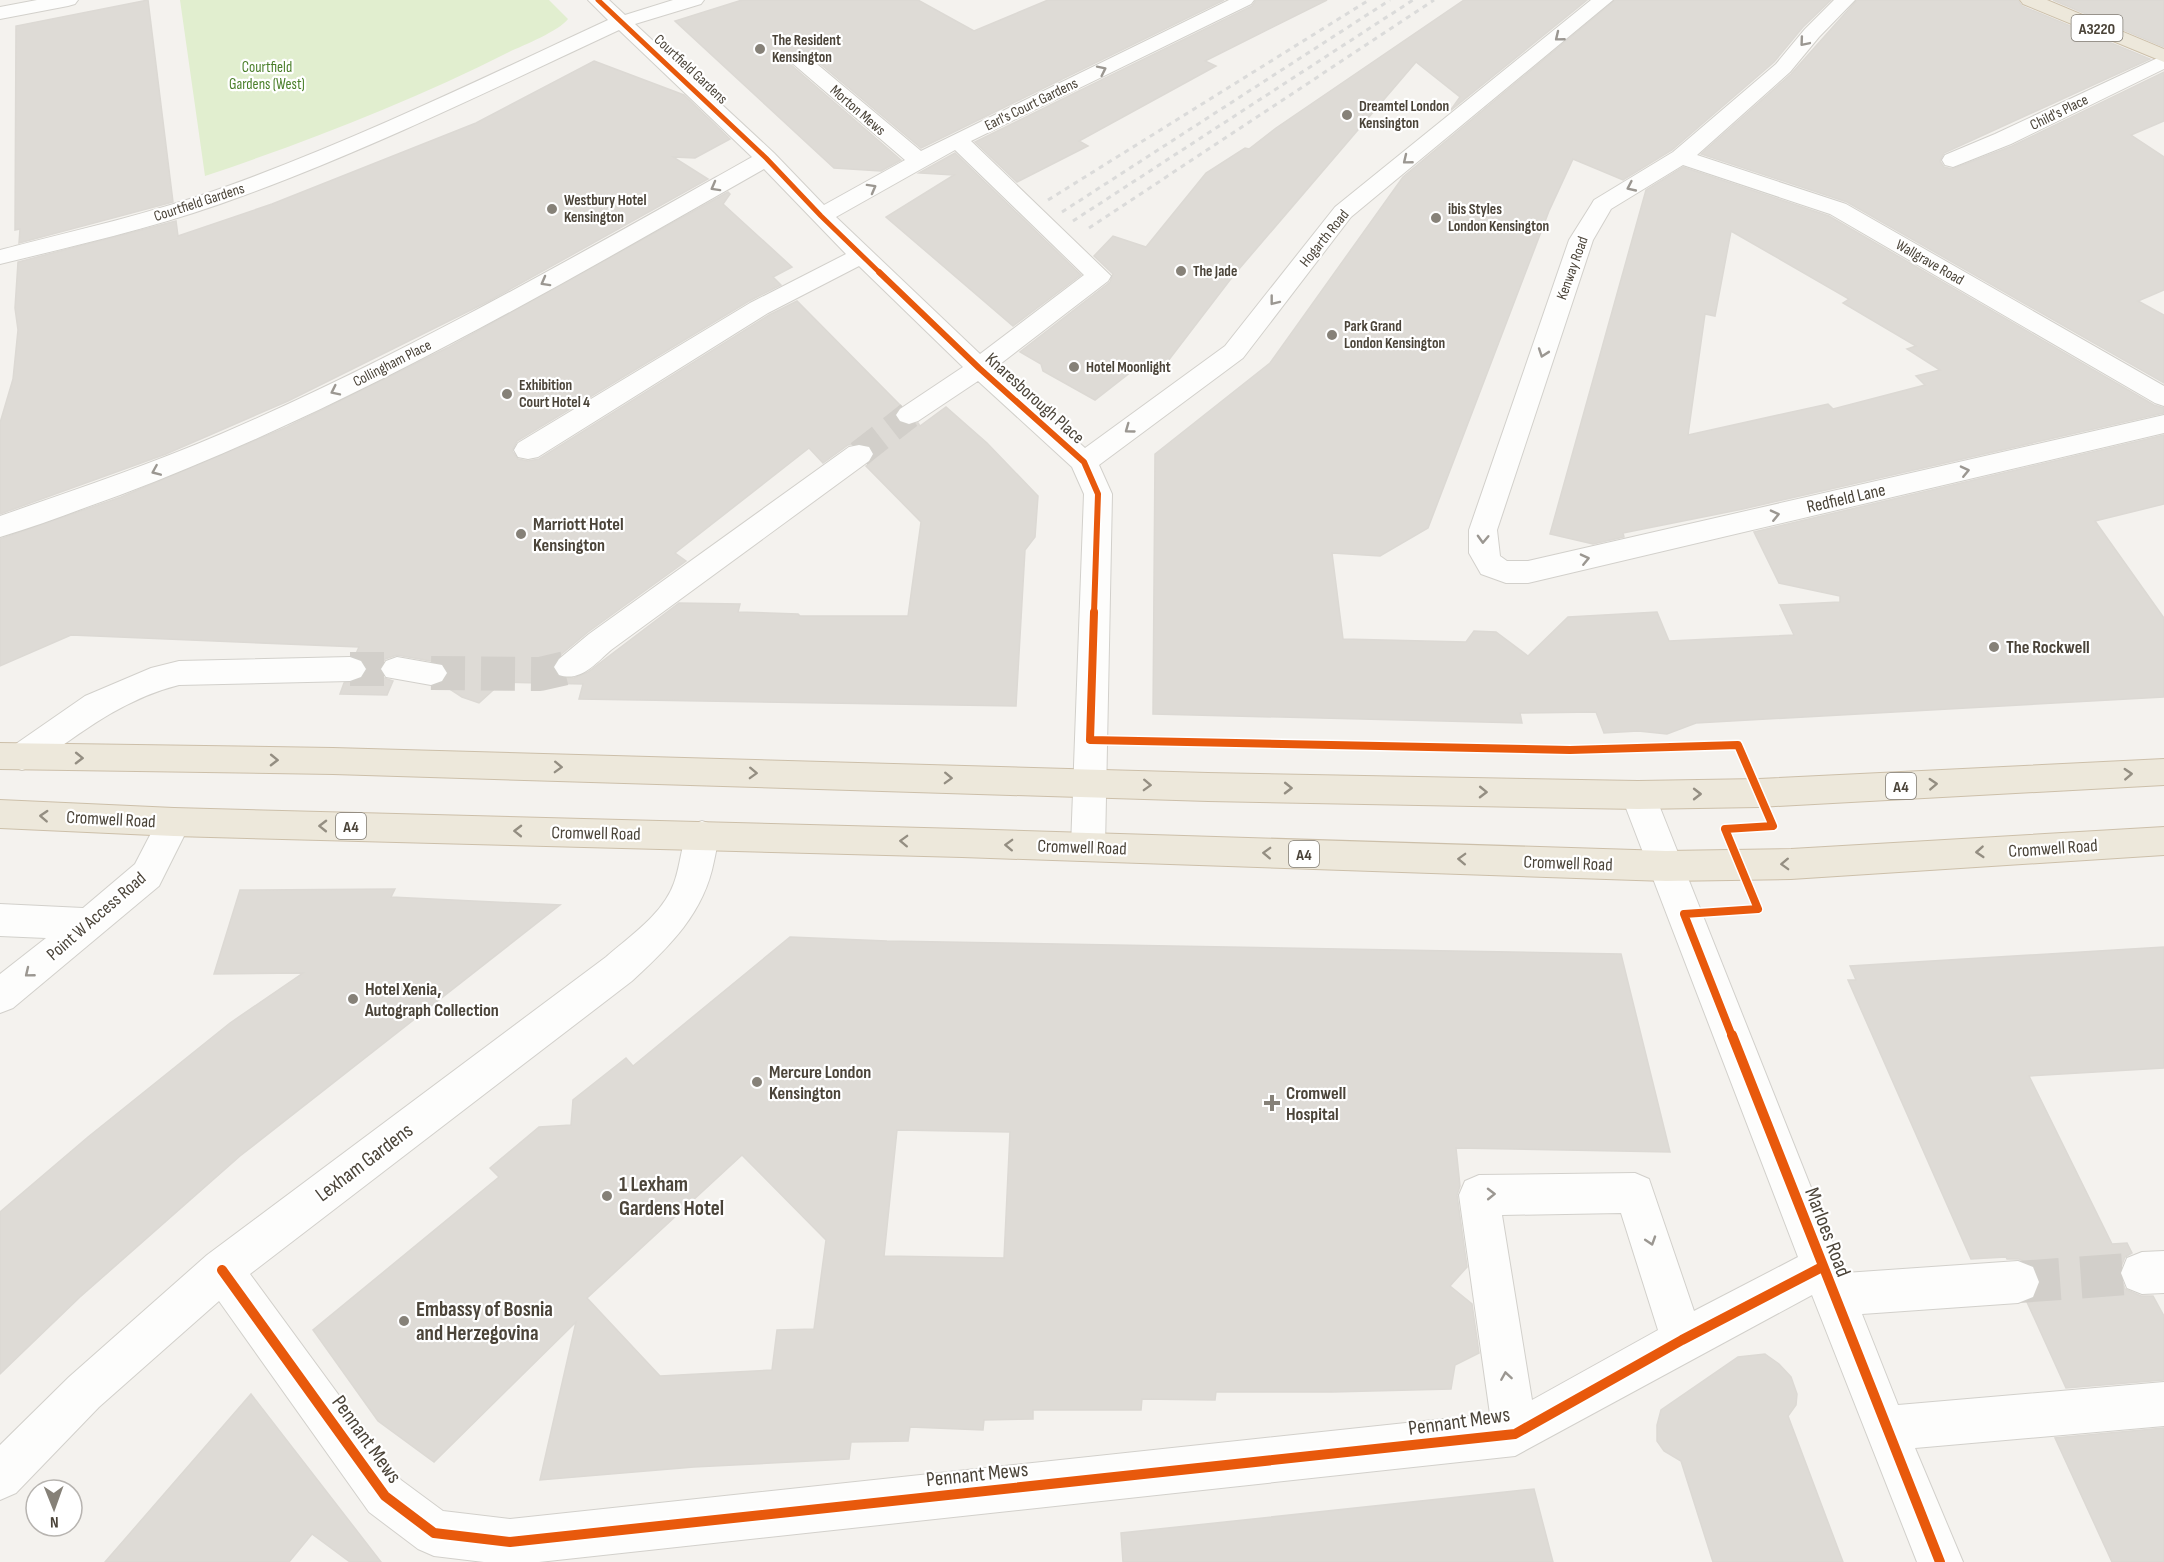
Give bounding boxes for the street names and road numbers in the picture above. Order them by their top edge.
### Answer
road number: A3220 [2072,15,2122,41]
street label: Courtfield Gardens [650,30,732,108]
street label: Earl's Court Gardens [981,74,1081,135]
street label: Morton Mews [826,81,889,140]
street label: Child's Place [2027,90,2091,135]
street label: Courtfield Gardens [151,179,247,226]
street label: Hogarth Road [1296,206,1353,271]
street label: Kenway Road [1552,234,1593,302]
street label: Wallgrave Road [1892,235,1967,290]
street label: Collingham Place [350,336,435,391]
street label: Knaresborough Place [981,348,1089,448]
street label: Redfield Lane [1805,479,1888,518]
road number: A4 [1886,773,1916,799]
street label: Cromwell Road [66,807,156,832]
road number: A4 [336,813,366,839]
street label: Cromwell Road [551,822,641,845]
street label: Cromwell Road [1037,835,1127,860]
street label: Cromwell Road [2008,835,2098,862]
road number: A4 [1289,841,1319,867]
street label: Cromwell Road [1523,851,1613,876]
street label: Point W Access Road [43,868,150,965]
street label: Lexham Gardens [311,1118,418,1207]
street label: Marloes Road [1799,1184,1856,1280]
street label: Pennant Mews [326,1391,407,1488]
street label: Pennant Mews [1407,1402,1512,1441]
street label: Pennant Mews [925,1457,1029,1492]

